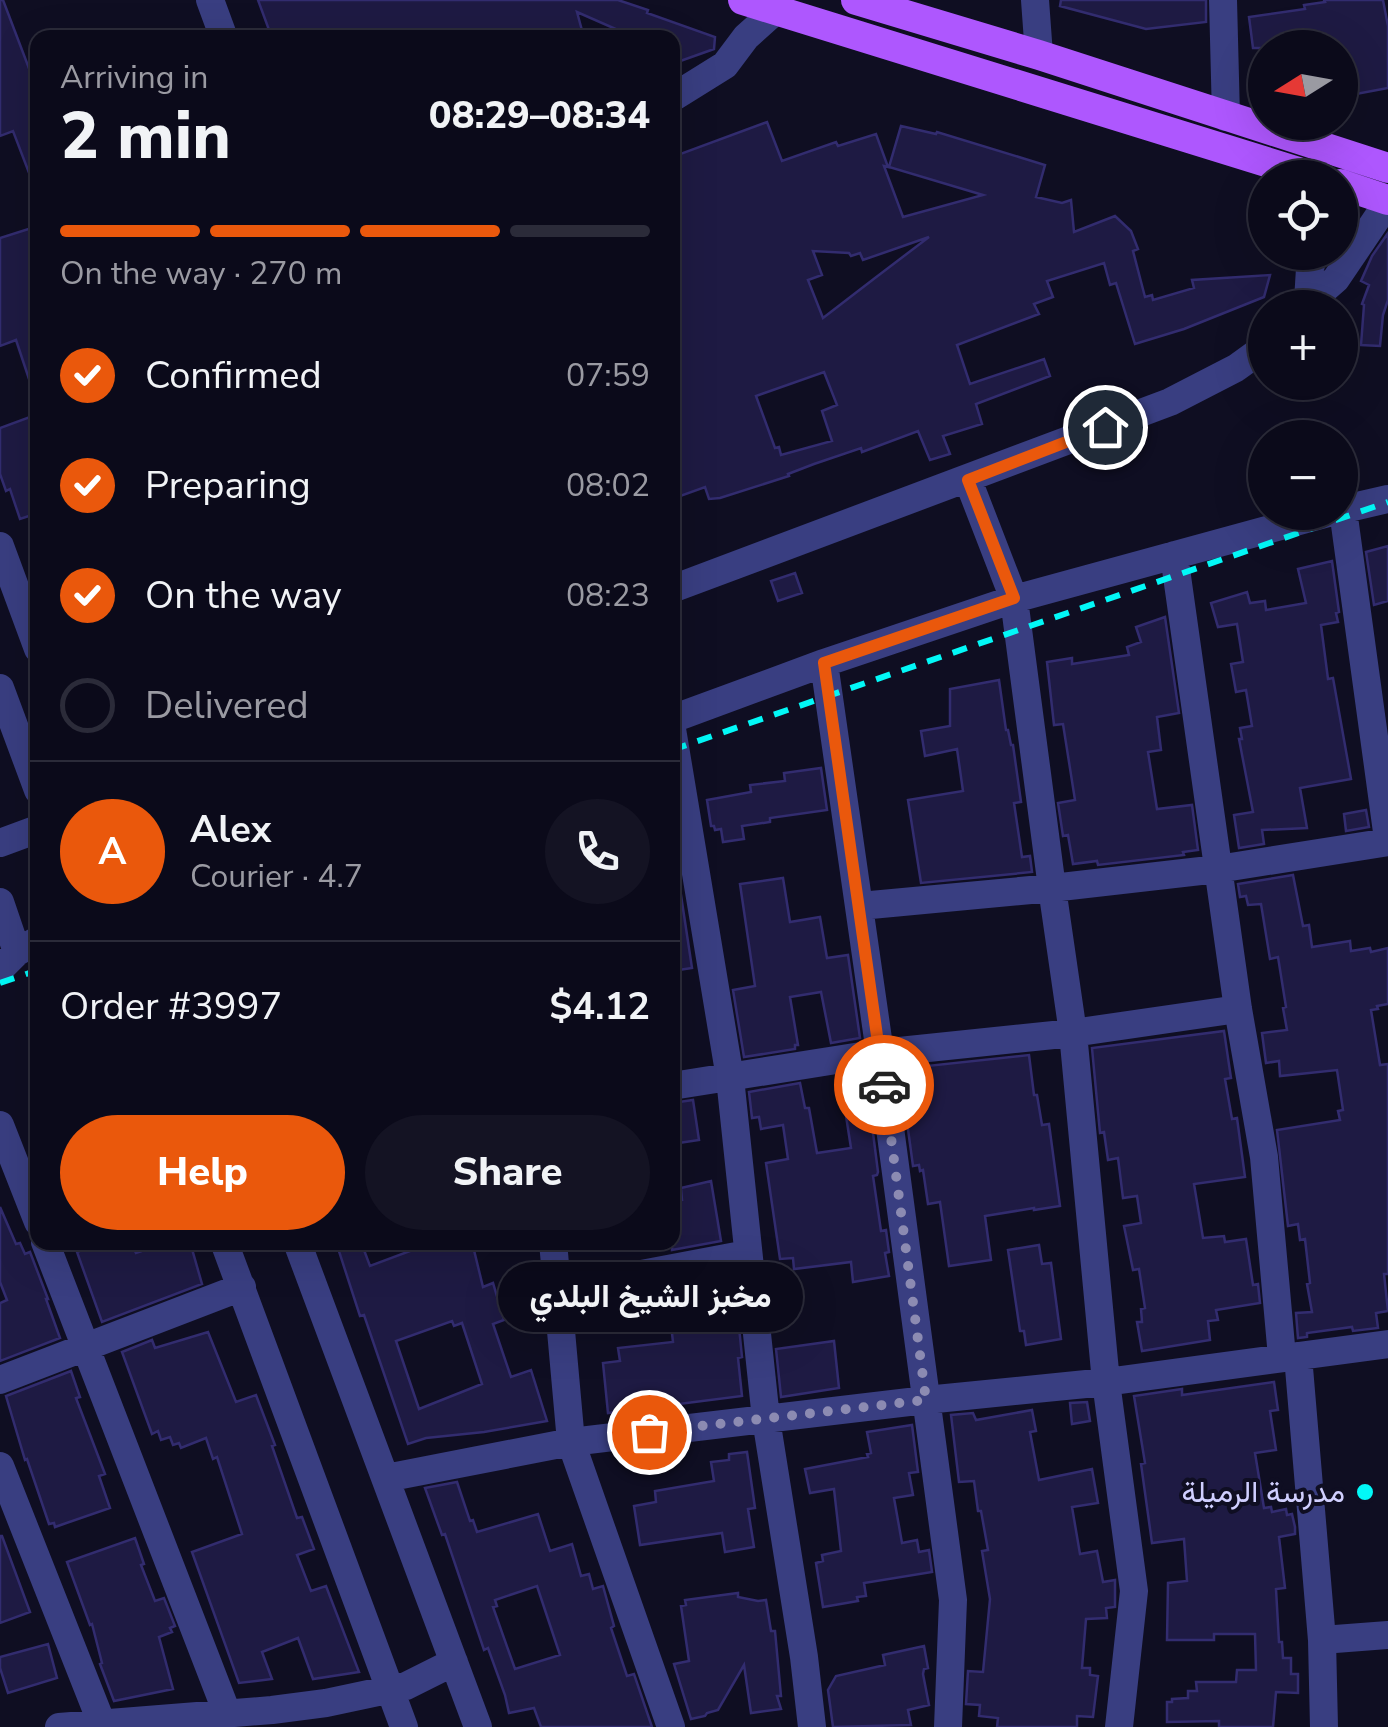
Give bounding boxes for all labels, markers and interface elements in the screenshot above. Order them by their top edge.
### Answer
north arrow [1248,30,1358,140]
map controls [1248,30,1358,530]
text: Arriving in [60,56,208,99]
text: 08:29–08:34 [429,90,650,141]
text: 2 min [60,92,231,181]
button: locate [1248,160,1358,270]
text: On the way · 270 m [60,252,342,295]
button: + [1248,290,1358,400]
icon: check [60,348,115,403]
text: Confirmed [145,350,322,401]
text: 07:59 [566,354,650,397]
pin [1063,385,1148,470]
icon: home [1078,400,1133,455]
button: − [1248,420,1358,530]
icon: check [60,458,115,513]
text: Preparing [145,460,311,511]
text: 08:02 [566,464,650,507]
icon: check [60,568,115,623]
text: On the way [145,570,341,621]
text: 08:23 [566,574,650,617]
text: Delivered [145,680,309,731]
button: phone [545,799,650,904]
text: Alex [190,804,271,855]
text: A [98,826,127,877]
text: Courier · 4.7 [190,855,363,898]
text: Order #3997 [60,981,282,1032]
text: $4.12 [549,981,650,1032]
courier [834,1035,934,1135]
icon: car [857,1058,912,1113]
button: Help [60,1115,345,1230]
button: Share [365,1115,650,1230]
callout: مخبز الشيخ البلدي [497,1262,802,1332]
text: مخبز الشيخ البلدي [529,1275,772,1318]
pin [607,1390,692,1475]
icon: bag [622,1405,677,1460]
place label: مدرسة الرميلة [1181,1472,1345,1513]
marker: مدرسة الرميلة [1354,1481,1376,1503]

